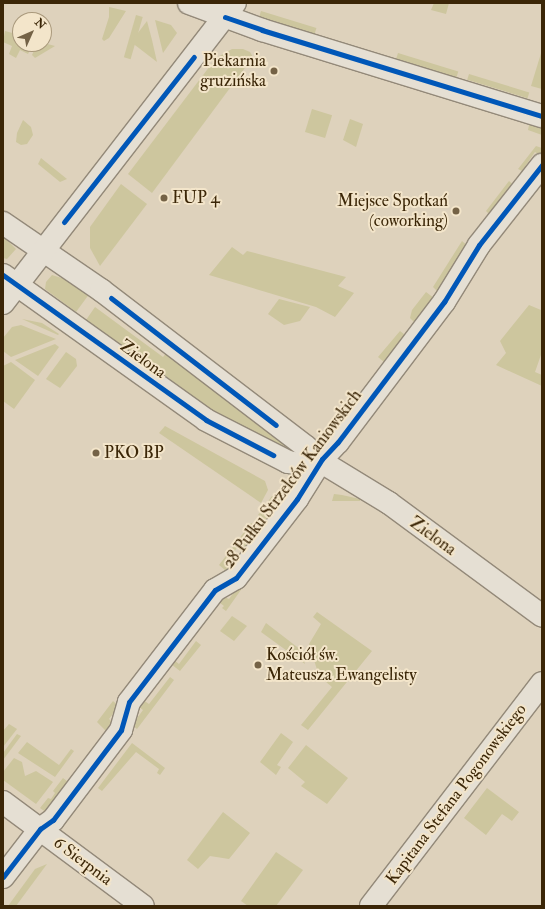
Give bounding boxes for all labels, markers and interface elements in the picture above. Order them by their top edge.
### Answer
north arrow [12,12,52,52]
text: N [32,16,48,32]
place label: Piekarnia gruzińska [200,51,266,91]
marker: Piekarnia gruzińska [269,66,279,76]
place label: FUP 4 [172,188,220,208]
place label: Miejsce Spotkań (coworking) [337,191,448,231]
marker: FUP 4 [159,193,169,203]
marker: Miejsce Spotkań (coworking) [451,206,461,216]
street label: Zielona [116,335,170,383]
street label: 28 Pułku Strzelców Kaniowskich [218,386,366,572]
place label: PKO BP [104,443,164,463]
marker: PKO BP [91,448,101,458]
street label: Zielona [406,512,460,560]
place label: Kościół św. Mateusza Ewangelisty [266,645,417,685]
marker: Kościół św. Mateusza Ewangelisty [253,660,263,670]
street label: Kapitana Stefana Pogonowskiego [381,700,531,888]
street label: 6 Sierpnia [50,832,116,890]

